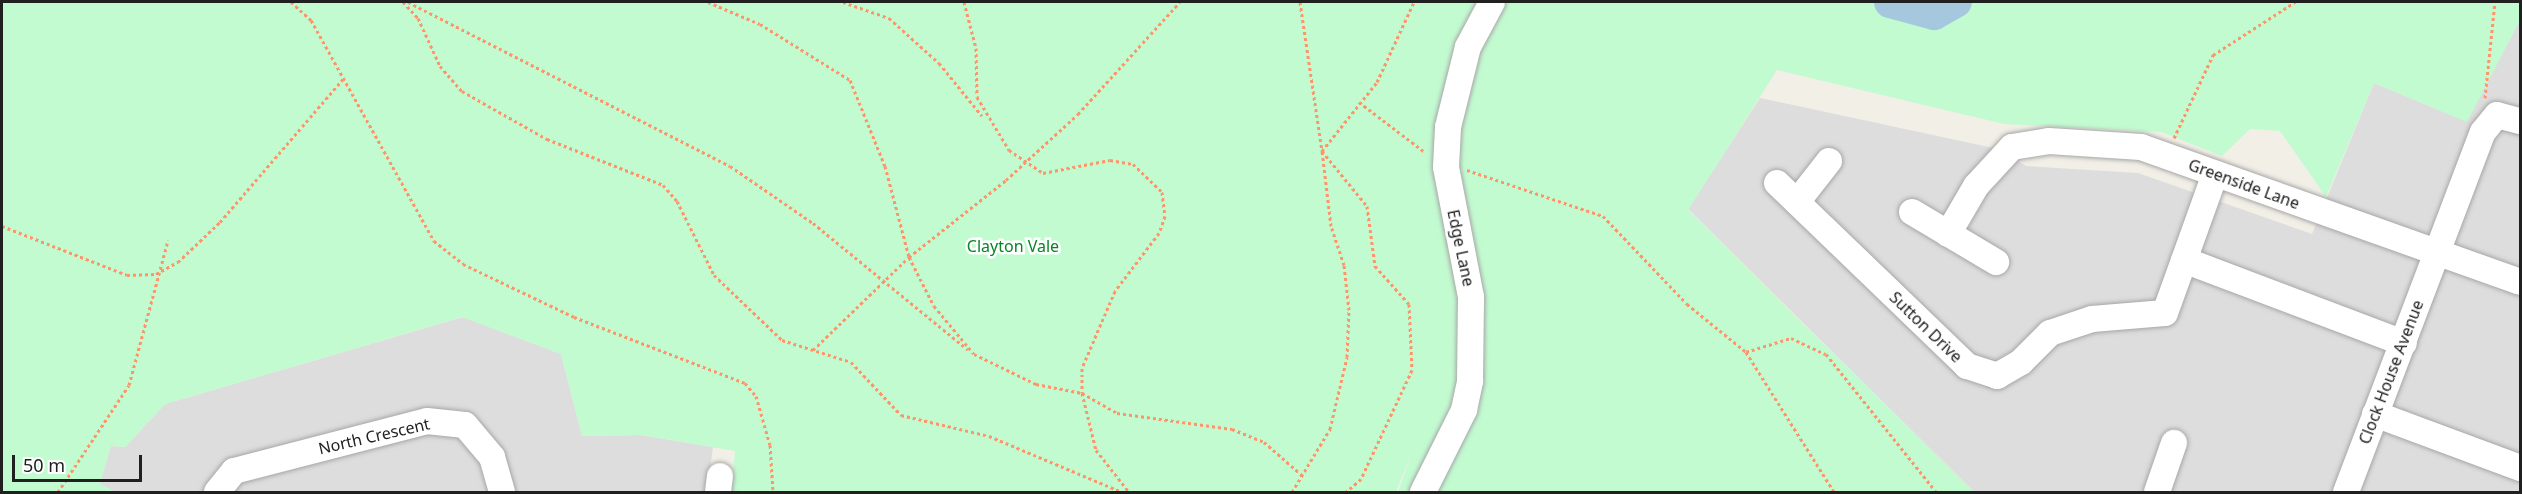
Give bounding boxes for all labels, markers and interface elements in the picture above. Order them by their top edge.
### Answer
street label: Greenside Lane [2186,155,2302,213]
street label: Edge Lane [1443,208,1479,288]
park label: Clayton Vale [967,236,1059,256]
street label: Sutton Drive [1886,288,1966,366]
street label: Clock House Avenue [2355,297,2427,447]
street label: North Crescent [316,414,432,458]
scale bar [15,443,146,481]
text: 50 m [23,453,65,477]

